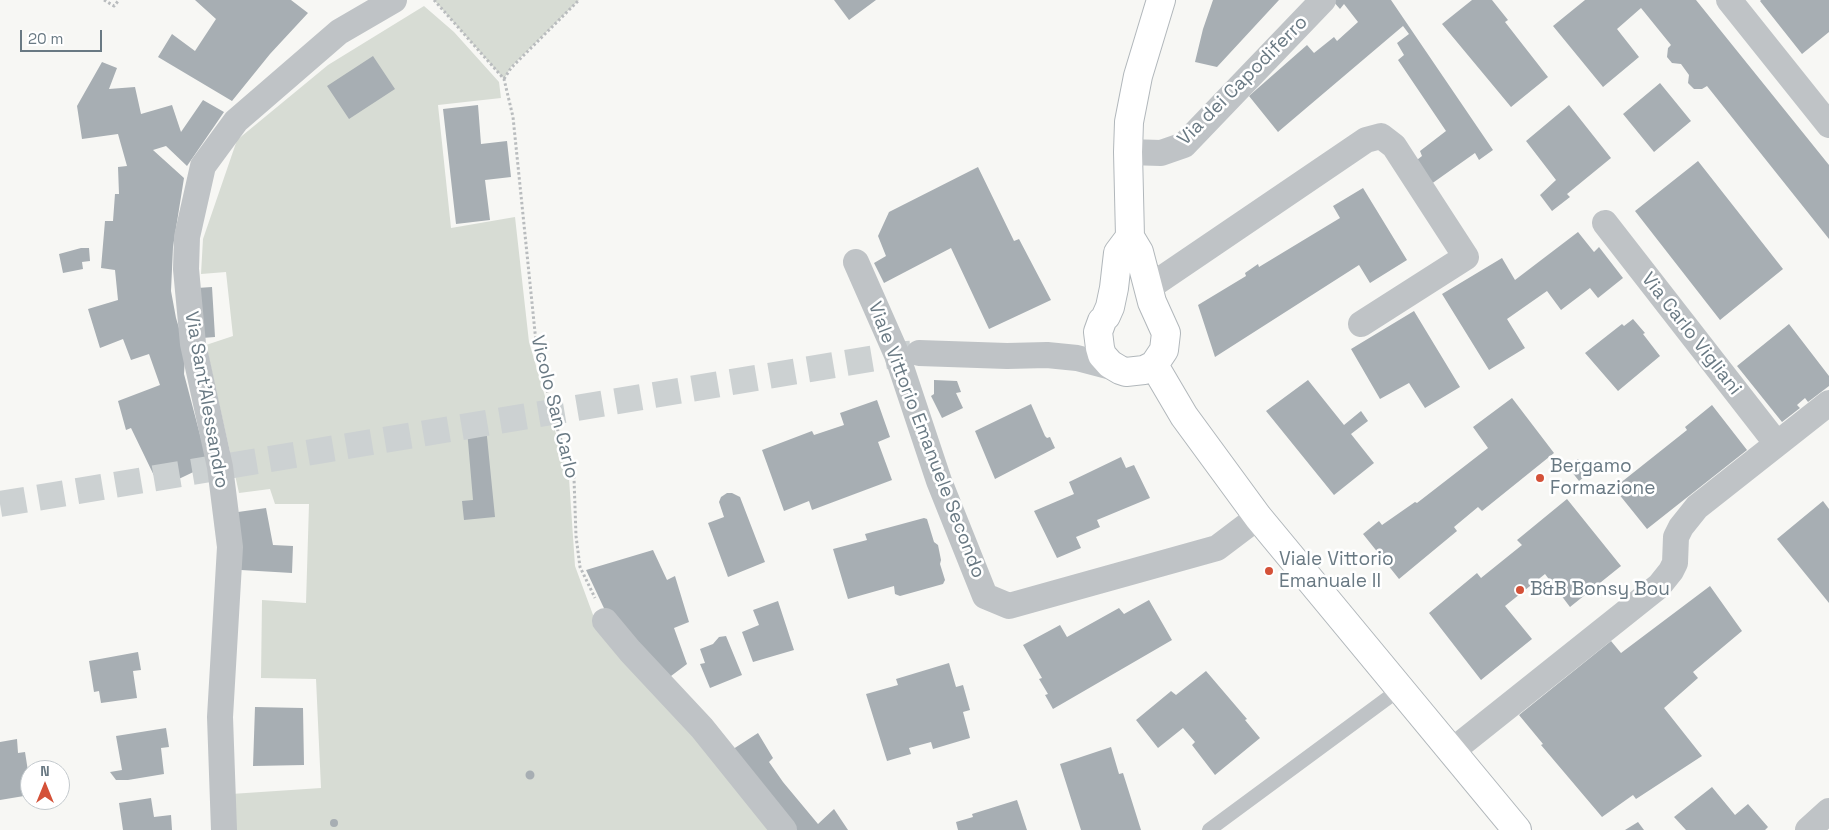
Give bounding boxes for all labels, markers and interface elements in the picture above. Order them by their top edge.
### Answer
street label: Via dei Capodiferro [1173,11,1313,151]
scale bar [22,20,105,52]
text: 20 m [28,29,63,48]
street label: Via Carlo Vigliani [1636,268,1746,400]
street label: Viale Vittorio Emanuele Secondo [863,299,989,581]
street label: Via Sant'Alessandro [179,310,233,490]
street label: Vicolo San Carlo [525,333,583,481]
place label: Bergamo Formazione [1550,456,1656,500]
marker: Bergamo Formazione [1534,472,1546,484]
place label: Viale Vittorio Emanuale II [1279,549,1394,593]
marker: Viale Vittorio Emanuale II [1263,565,1275,577]
place label: B&B Bonsy Bou [1530,579,1670,601]
marker: B&B Bonsy Bou [1514,584,1526,596]
north arrow [20,760,70,810]
text: N [40,762,50,780]

